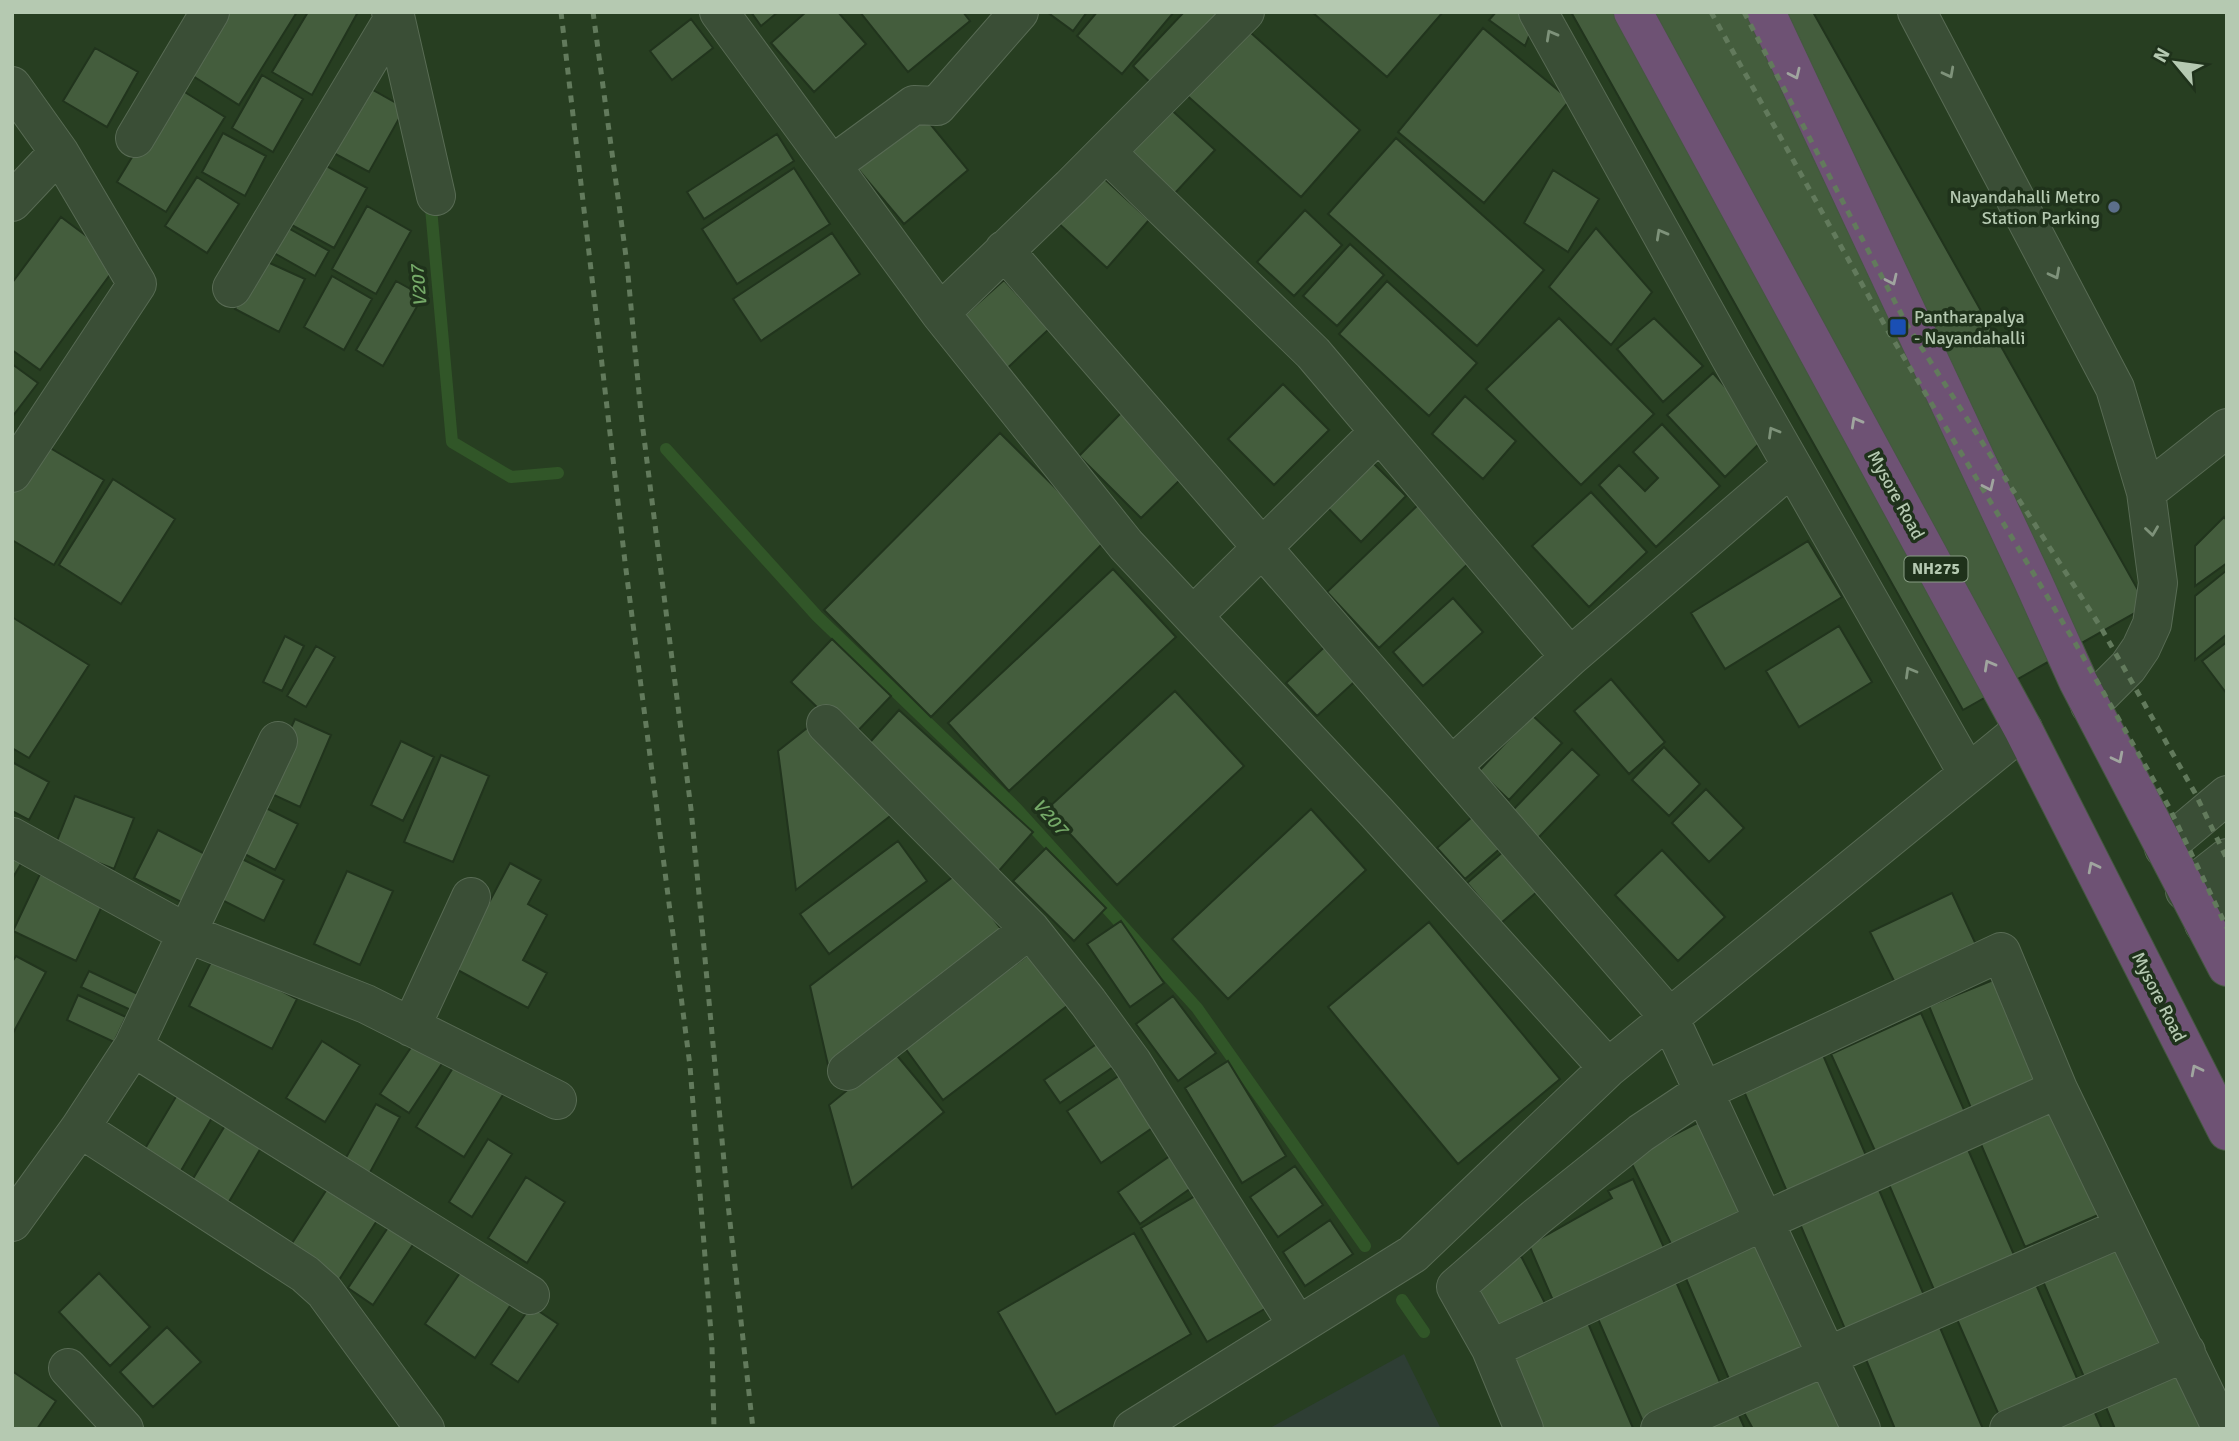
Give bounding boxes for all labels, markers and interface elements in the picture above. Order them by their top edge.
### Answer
north arrow [2141,28,2211,98]
one-way arrow [1546,30,1559,42]
text: N [2148,44,2176,67]
one-way arrow [1941,65,1955,78]
one-way arrow [1787,67,1801,79]
place label: Nayandahalli Metro Station Parking [1950,186,2100,229]
marker: Nayandahalli Metro Station Parking [2106,199,2122,215]
one-way arrow [1656,228,1669,241]
water label: V207 [405,261,433,308]
one-way arrow [2047,267,2061,279]
one-way arrow [1884,273,1898,285]
place label: Pantharapalya - Nayandahalli [1914,306,2025,349]
marker: Pantharapalya - Nayandahalli [1888,317,1908,337]
one-way arrow [1851,417,1864,430]
one-way arrow [1768,427,1781,439]
street label: Mysore Road [1863,447,1929,543]
one-way arrow [1980,479,1994,491]
one-way arrow [2144,525,2159,537]
road number: NH275 [1904,556,1968,582]
one-way arrow [1983,660,1997,673]
one-way arrow [1905,667,1918,679]
one-way arrow [2109,751,2123,763]
water label: V207 [1027,793,1075,843]
one-way arrow [2088,862,2102,874]
street label: Mysore Road [2127,948,2191,1046]
one-way arrow [2190,1065,2204,1077]

